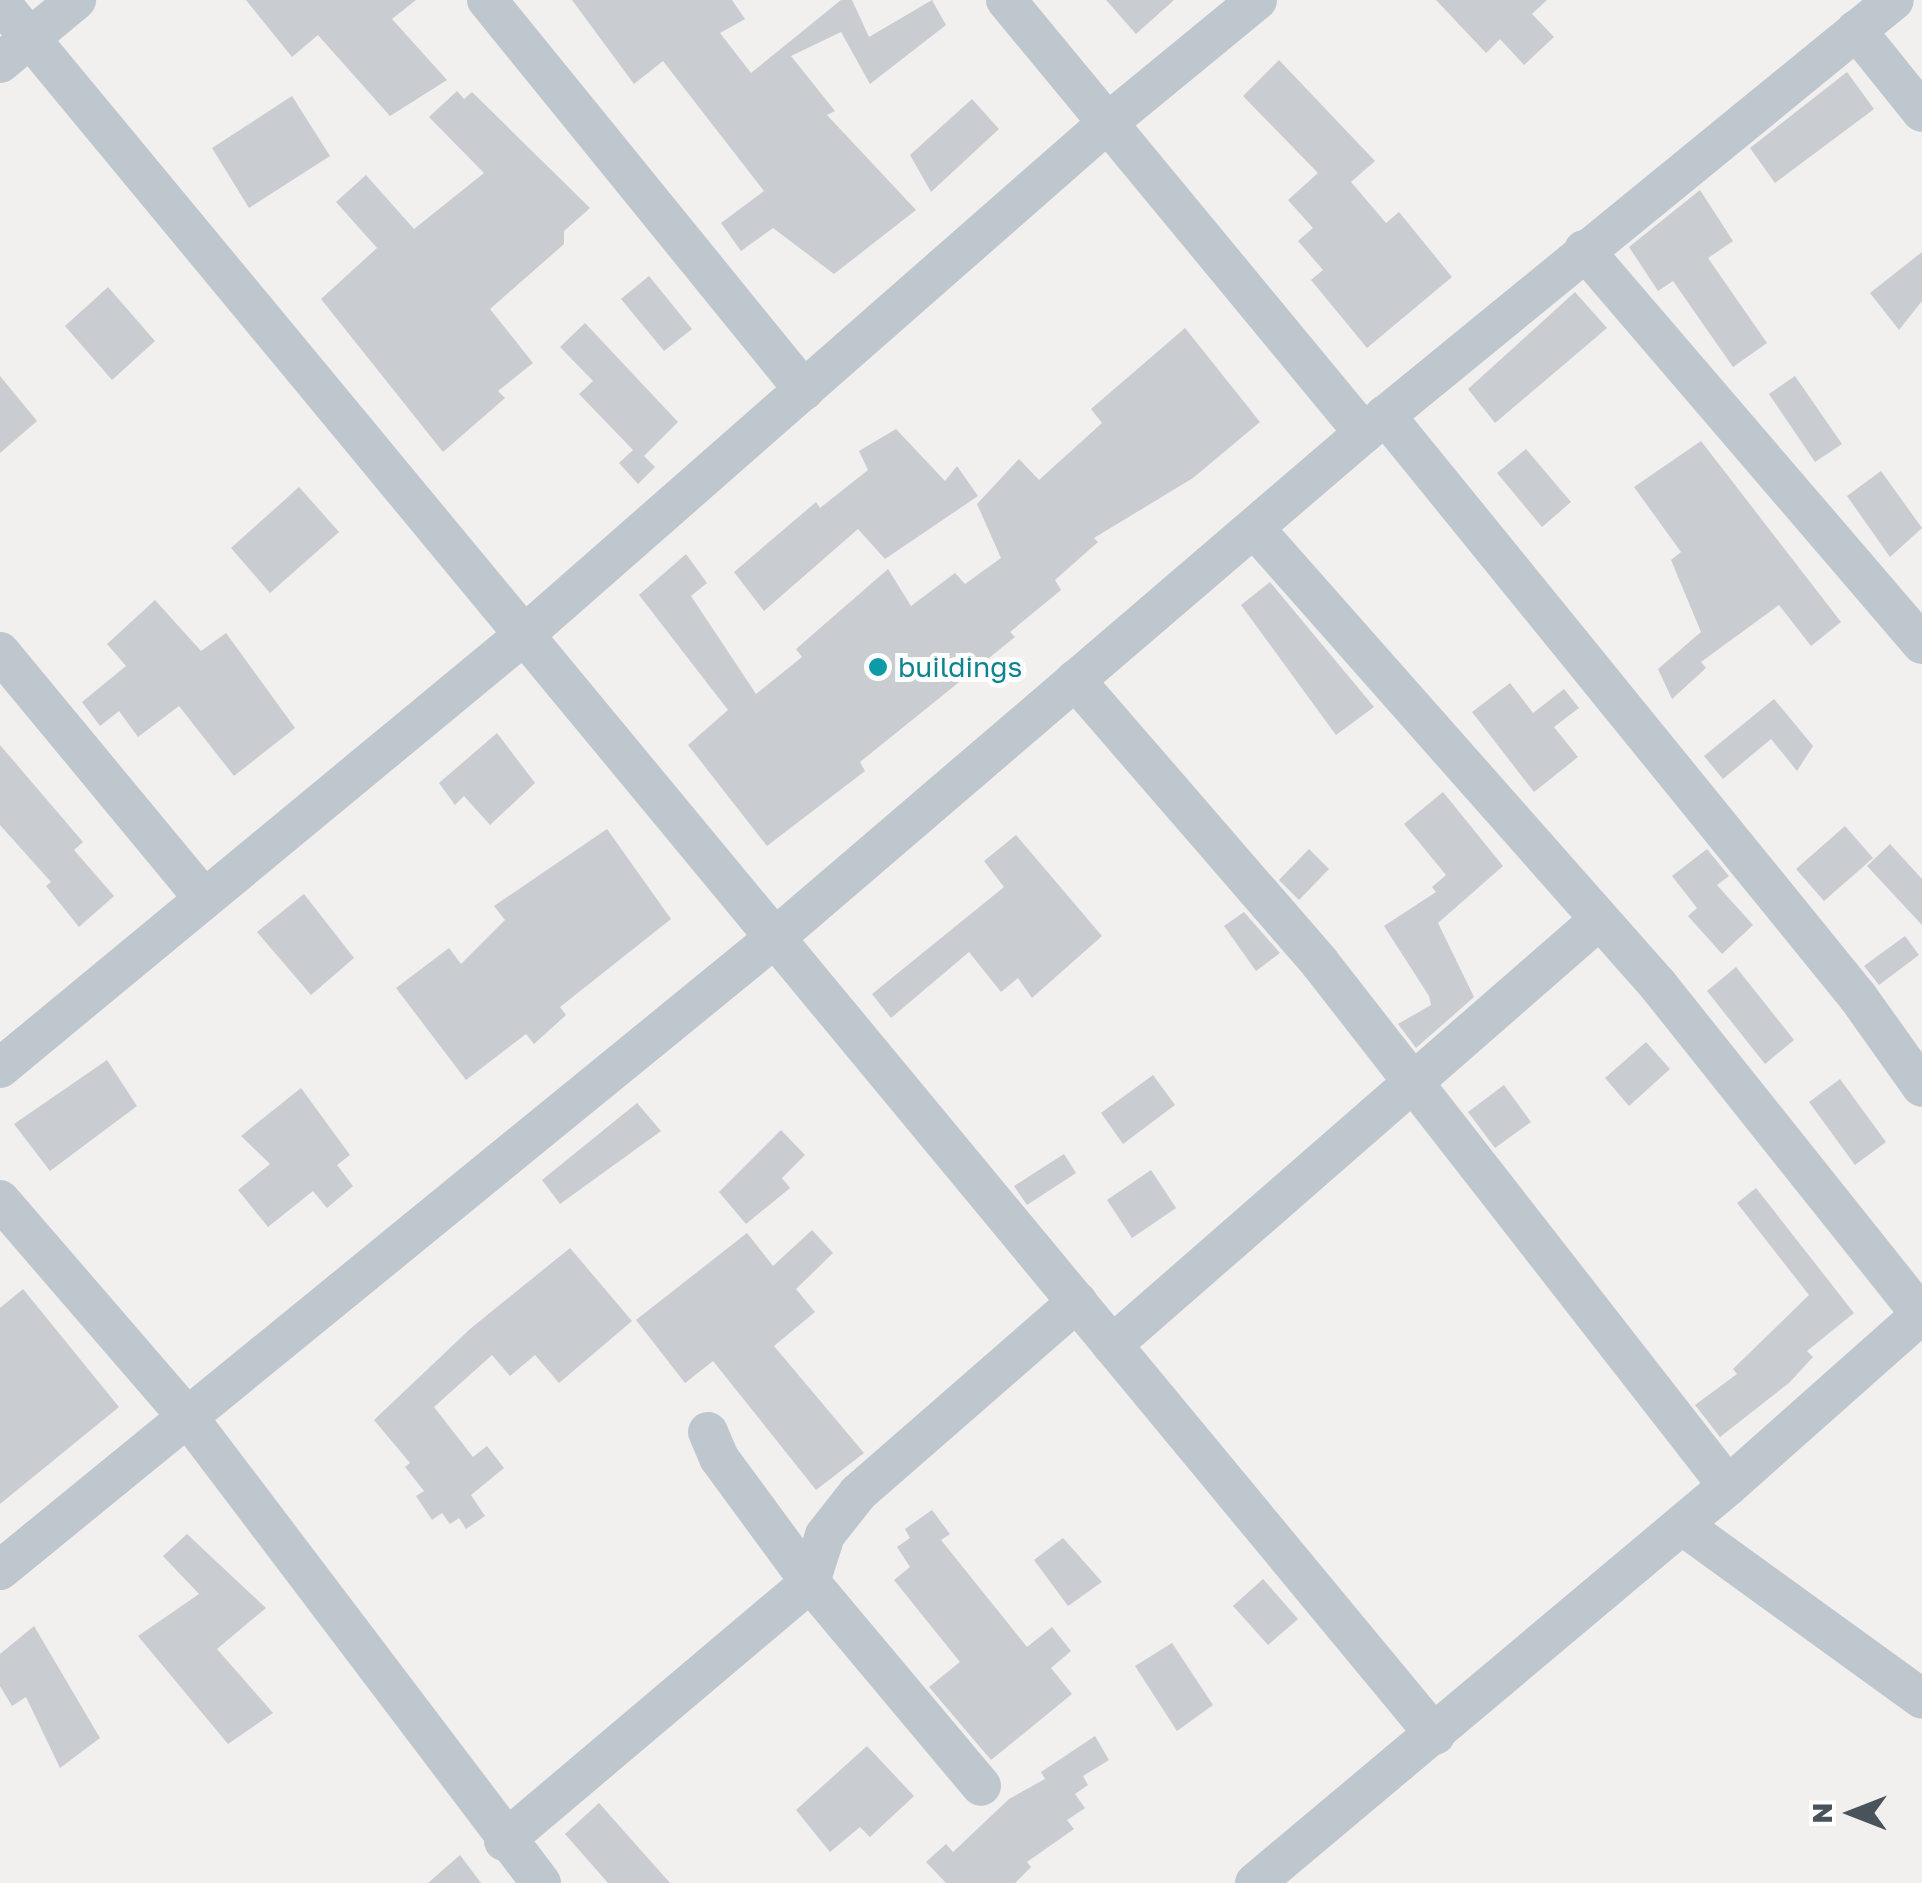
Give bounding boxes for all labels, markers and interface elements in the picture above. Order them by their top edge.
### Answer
place label: buildings [898,650,1022,684]
marker: buildings [867,656,889,678]
north arrow [1802,1763,1902,1863]
text: N [1805,1802,1838,1824]

